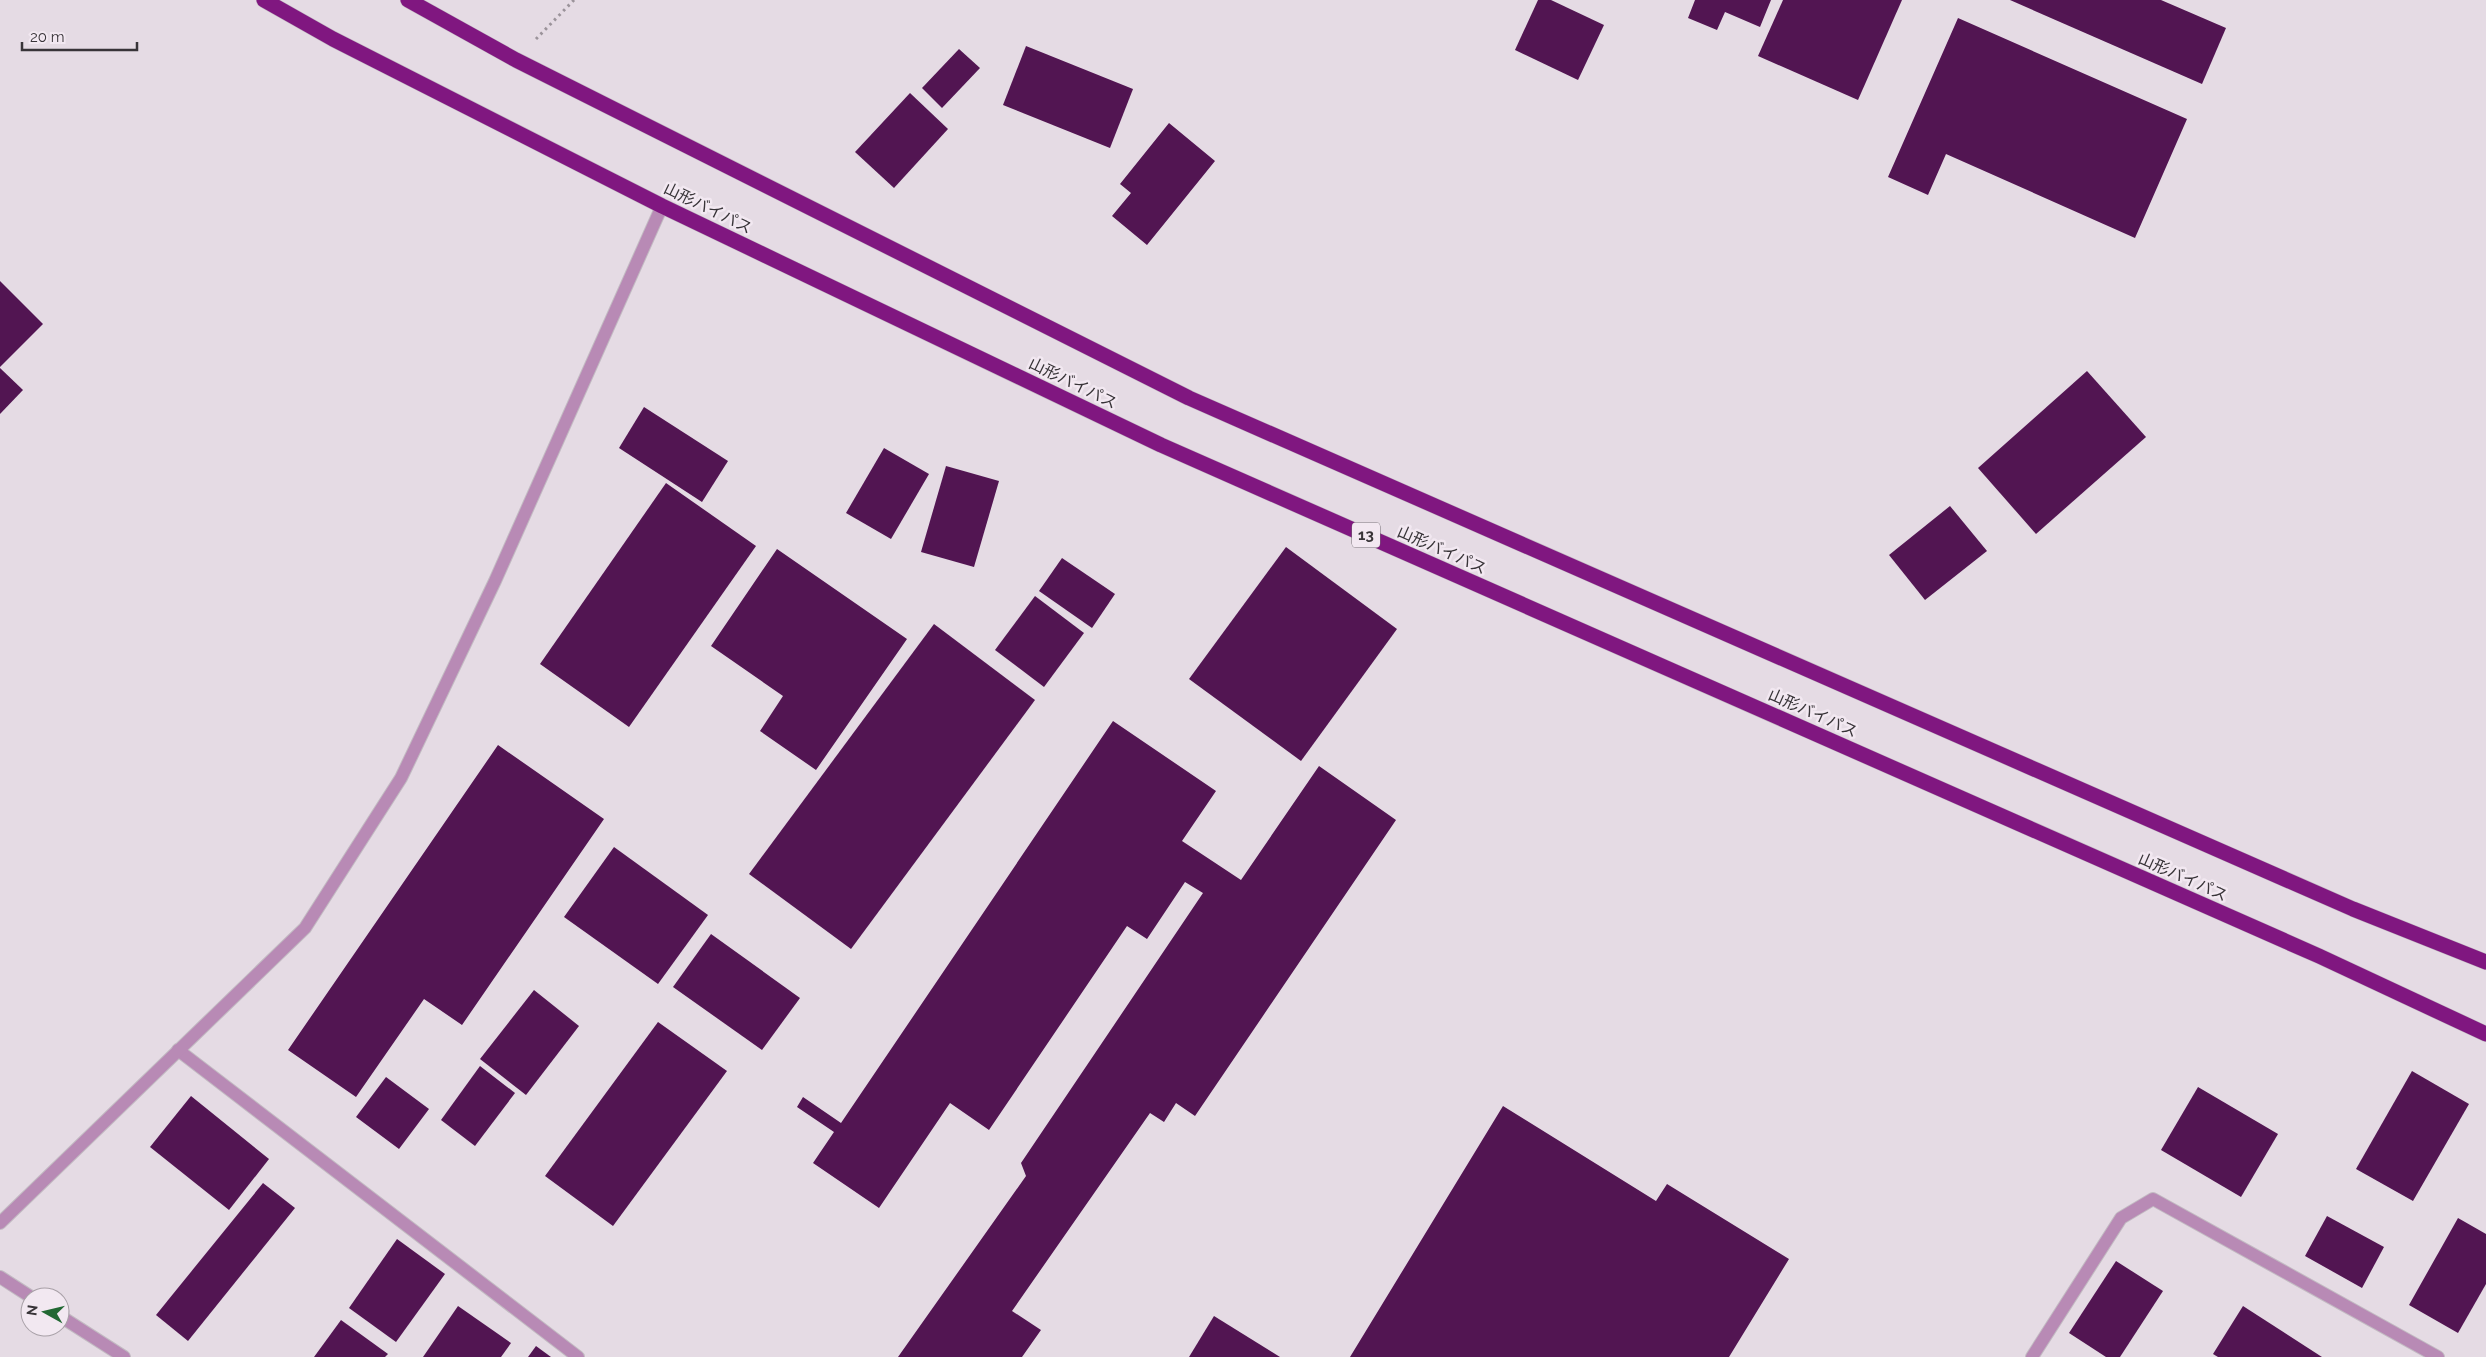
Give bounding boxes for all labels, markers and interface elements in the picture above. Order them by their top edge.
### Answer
scale bar [22,20,138,52]
text: 20 m [30,28,65,46]
street label: 山形バイパス [661,178,755,238]
street label: 山形バイパス [1026,353,1120,413]
road number: 13 [1352,522,1380,548]
street label: 山形バイパス [1394,522,1490,578]
street label: 山形バイパス [1765,685,1861,741]
street label: 山形バイパス [2135,849,2231,905]
north arrow [20,1287,70,1337]
text: N [23,1304,41,1317]

